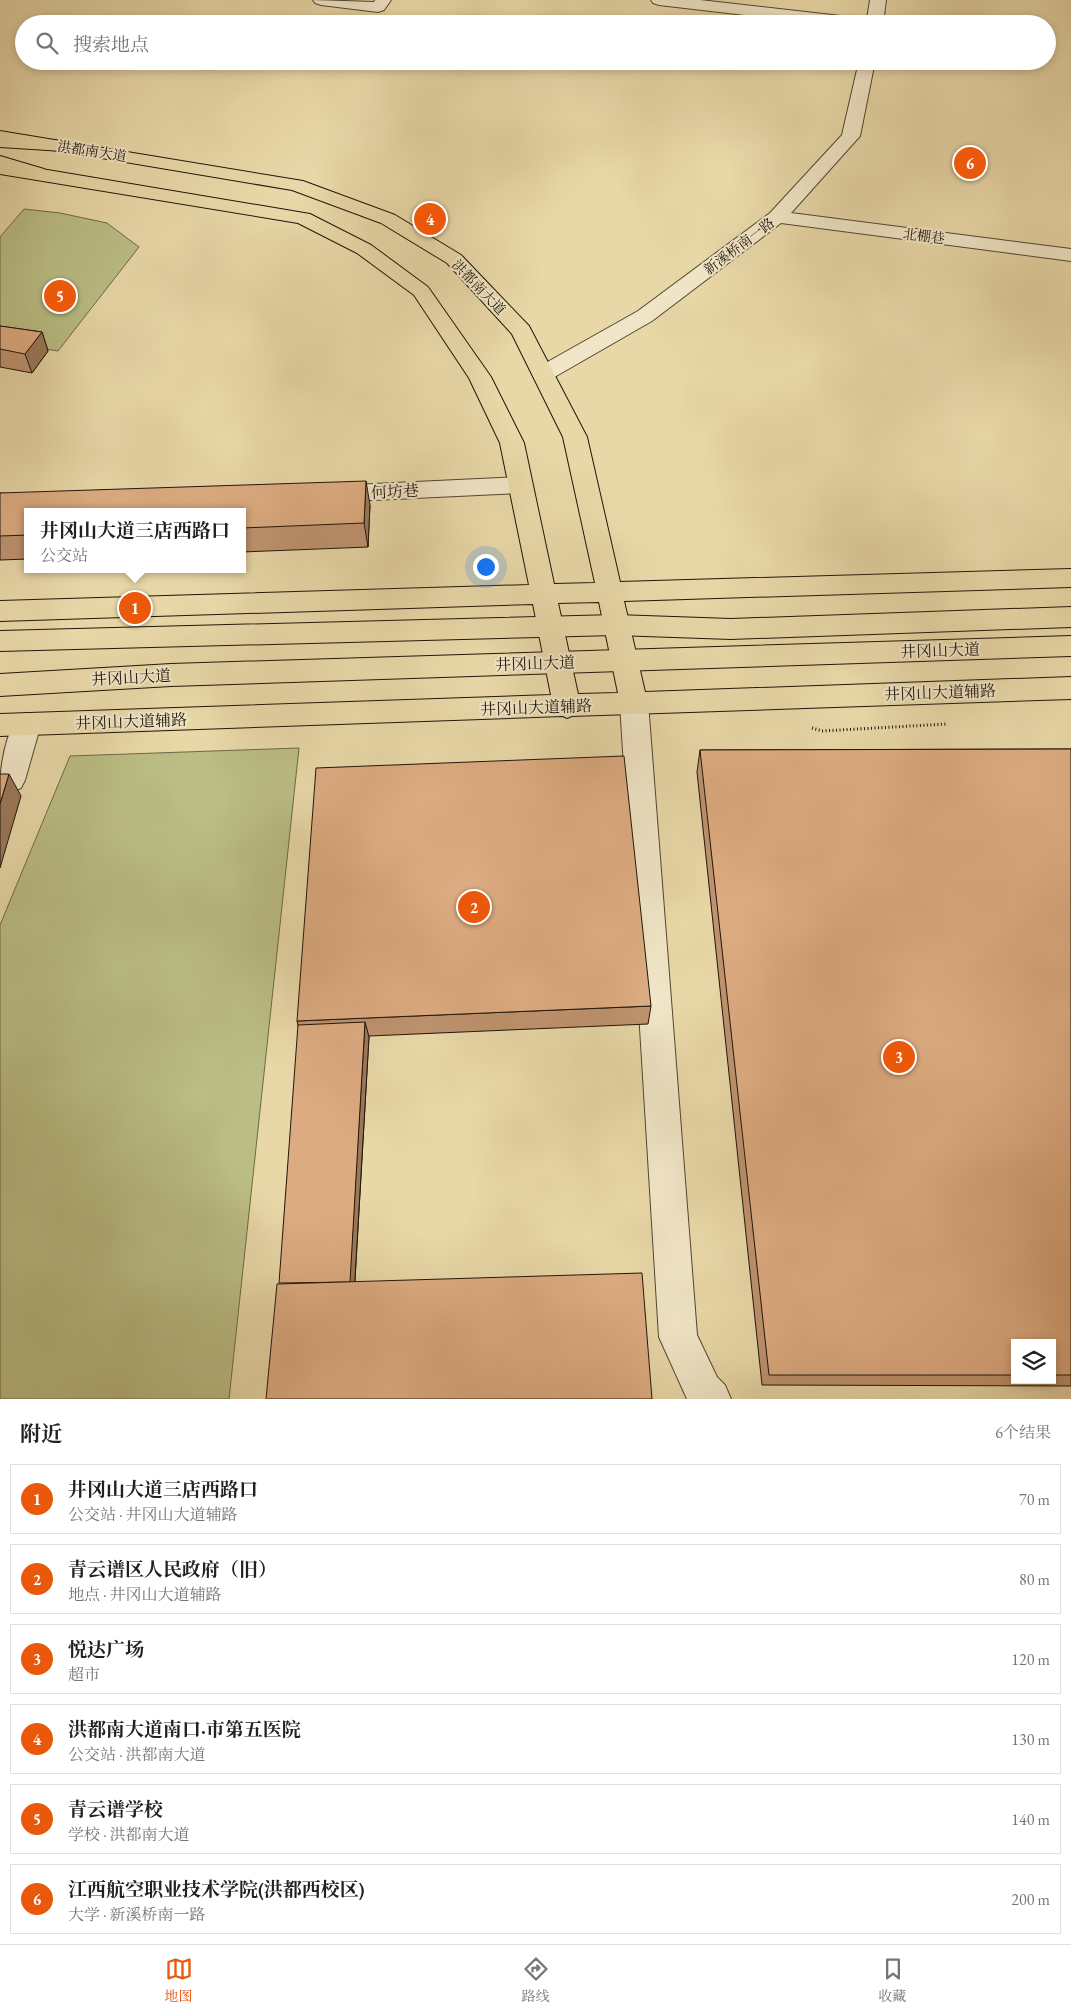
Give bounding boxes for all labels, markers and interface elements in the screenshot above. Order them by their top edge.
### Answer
search box [15,15,1056,70]
icon: search [33,29,61,57]
text: 搜索地点 [73,32,149,57]
street label: 洪都南大道 [56,137,128,165]
pin: 6 [954,144,986,182]
pin: 4 [414,200,446,238]
street label: 新溪桥南一路 [700,214,778,278]
street label: 北棚巷 [902,225,946,247]
street label: 洪都南大道 [448,256,510,318]
pin: 5 [44,277,76,315]
street label: 何坊巷 [371,480,420,503]
popup [24,508,246,573]
text: 井冈山大道三店西路口 [40,518,230,543]
text: 公交站 [40,545,88,566]
your location [473,554,499,580]
pin: 1 [119,589,151,627]
street label: 井冈山大道 [900,639,980,662]
street label: 井冈山大道 [495,652,575,675]
street label: 井冈山大道 [91,665,172,690]
street label: 井冈山大道辅路 [884,680,996,705]
street label: 井冈山大道辅路 [480,695,592,720]
street label: 井冈山大道辅路 [75,709,187,734]
pin: 2 [458,888,490,926]
pin: 3 [883,1038,915,1076]
map controls [1011,1339,1056,1384]
button: layers [1011,1339,1056,1384]
text: 附近 [20,1420,62,1447]
text: 6个结果 [995,1422,1051,1443]
text: 井冈山大道三店西路口 [68,1477,258,1502]
text: 1 [33,1489,41,1510]
text: 70 m [1019,1489,1050,1510]
text: 公交站 · 井冈山大道辅路 [68,1504,238,1525]
text: 青云谱区人民政府（旧） [68,1557,277,1582]
text: 2 [33,1569,41,1590]
text: 80 m [1019,1569,1050,1590]
text: 地点 · 井冈山大道辅路 [68,1584,222,1605]
text: 悦达广场 [68,1637,144,1662]
text: 3 [33,1649,41,1670]
text: 120 m [1011,1649,1050,1670]
text: 超市 [68,1664,100,1685]
text: 洪都南大道南口·市第五医院 [68,1717,301,1742]
text: 4 [33,1729,41,1750]
text: 130 m [1011,1729,1050,1750]
text: 公交站 · 洪都南大道 [68,1744,206,1765]
text: 青云谱学校 [68,1797,163,1822]
text: 5 [33,1809,41,1830]
text: 140 m [1011,1809,1050,1830]
text: 学校 · 洪都南大道 [68,1824,190,1845]
text: 江西航空职业技术学院(洪都西校区) [68,1877,365,1902]
text: 6 [33,1889,41,1910]
text: 200 m [1011,1889,1050,1910]
text: 大学 · 新溪桥南一路 [68,1904,206,1925]
tab: 地图 [165,1955,193,2005]
tab: 路线 [522,1955,550,2005]
tab: 收藏 [879,1955,907,2005]

